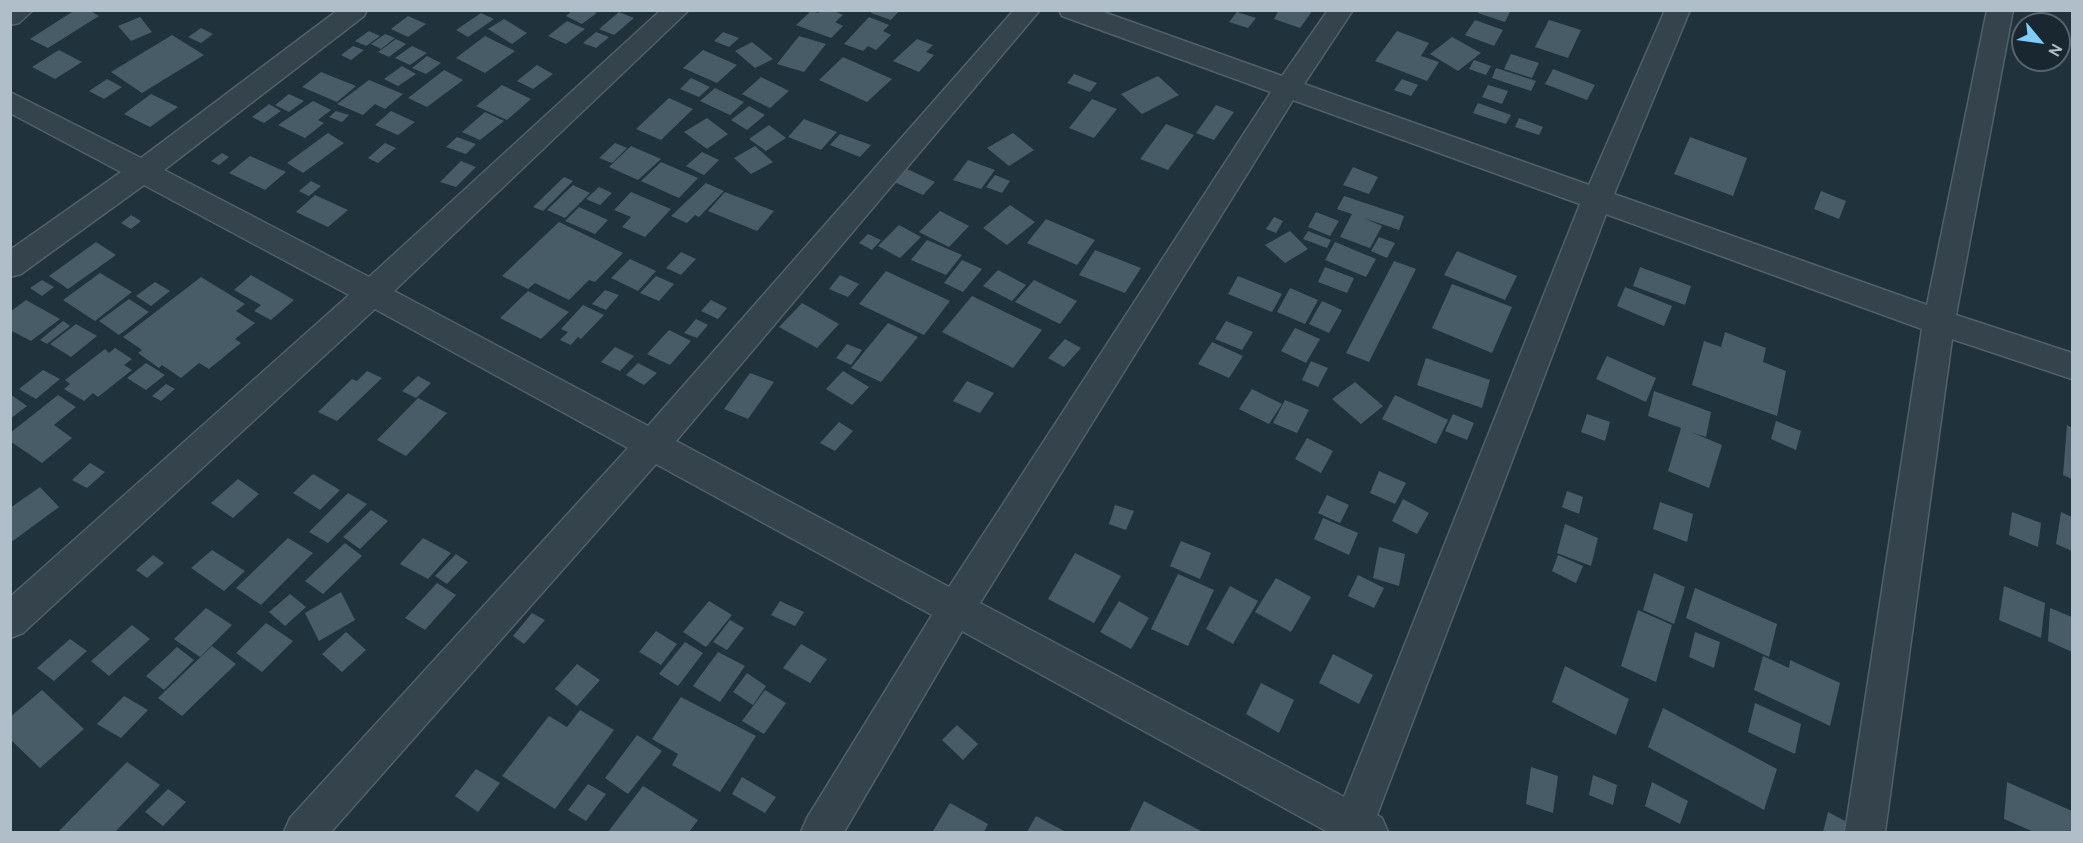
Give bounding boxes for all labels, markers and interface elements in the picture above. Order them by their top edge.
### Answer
north arrow [2011,12,2071,72]
text: N [2044,40,2066,60]

